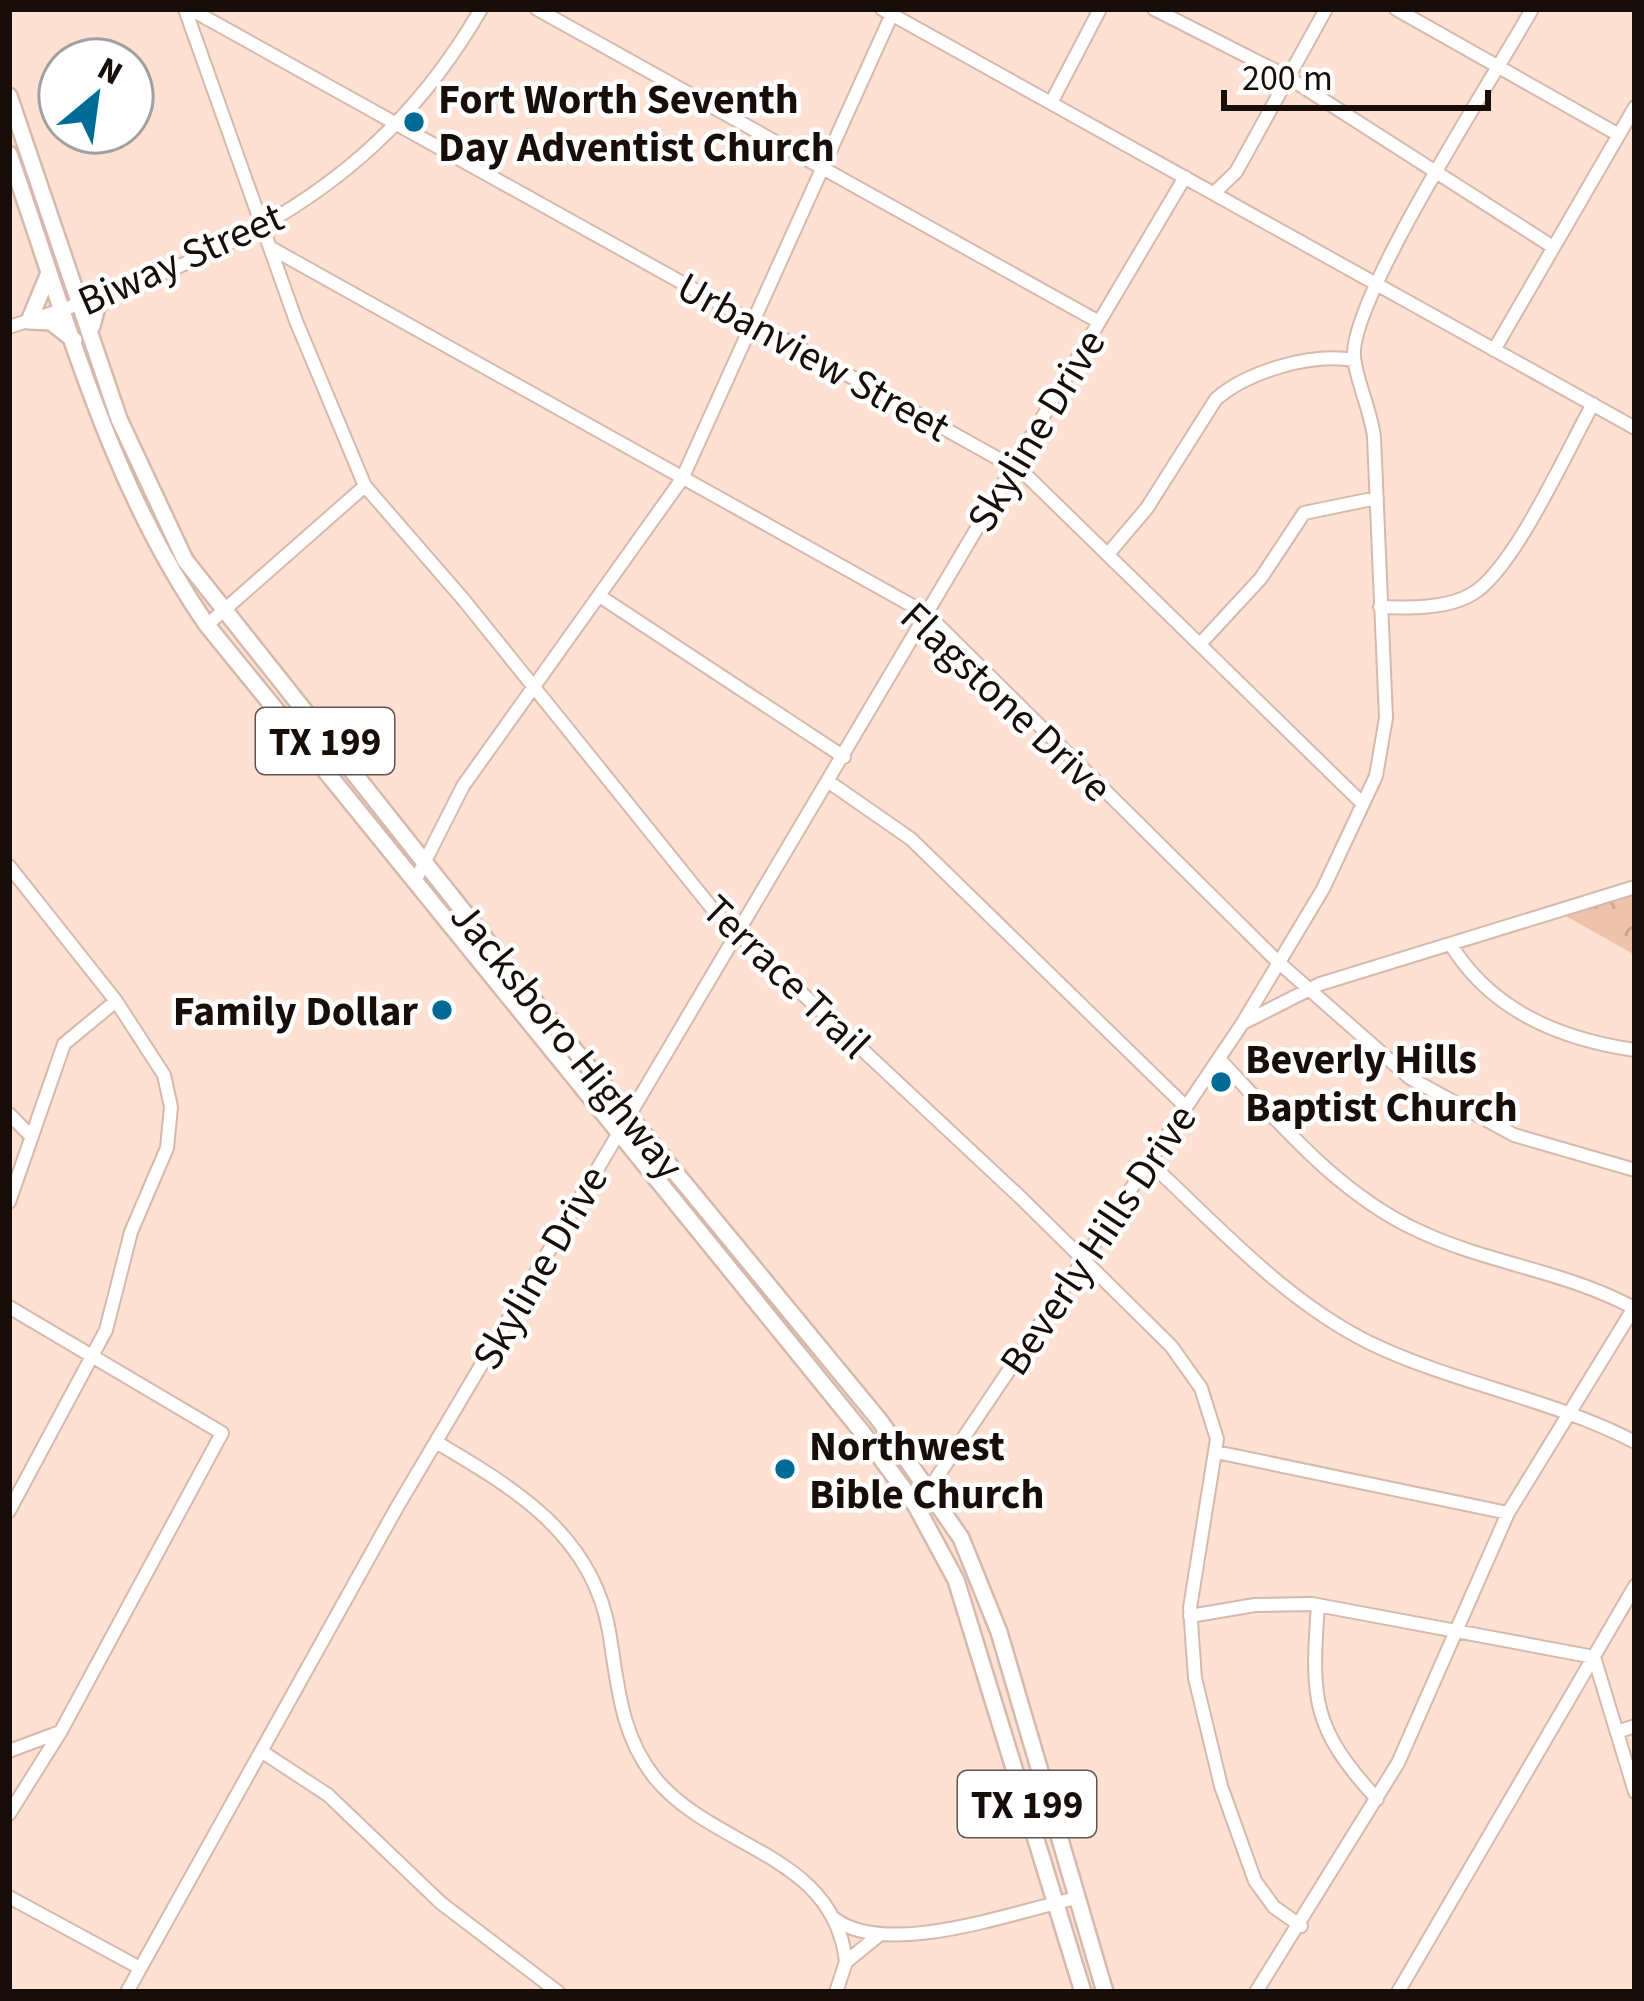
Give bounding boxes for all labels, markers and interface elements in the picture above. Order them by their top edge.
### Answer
north arrow [36,36,156,156]
scale bar [1224,36,1488,110]
text: N [89,45,131,97]
text: 200 m [1242,53,1333,104]
place label: Fort Worth Seventh Day Adventist Church [438,70,835,178]
marker: Fort Worth Seventh Day Adventist Church [401,109,427,135]
street label: Biway Street [68,188,293,332]
street label: Urbanview Street [666,258,960,458]
street label: Skyline Drive [953,318,1121,544]
street label: Flagstone Drive [886,588,1125,817]
road number: TX 199 [256,708,394,774]
street label: Terrace Trail [688,882,883,1073]
street label: Jacksboro Highway [435,889,698,1193]
place label: Family Dollar [173,982,418,1042]
marker: Family Dollar [429,997,455,1023]
place label: Beverly Hills Baptist Church [1245,1030,1518,1138]
marker: Beverly Hills Baptist Church [1208,1069,1234,1095]
street label: Beverly Hills Drive [986,1093,1212,1388]
street label: Skyline Drive [458,1155,623,1381]
place label: Northwest Bible Church [809,1417,1044,1525]
marker: Northwest Bible Church [772,1456,798,1482]
road number: TX 199 [958,1771,1096,1837]

